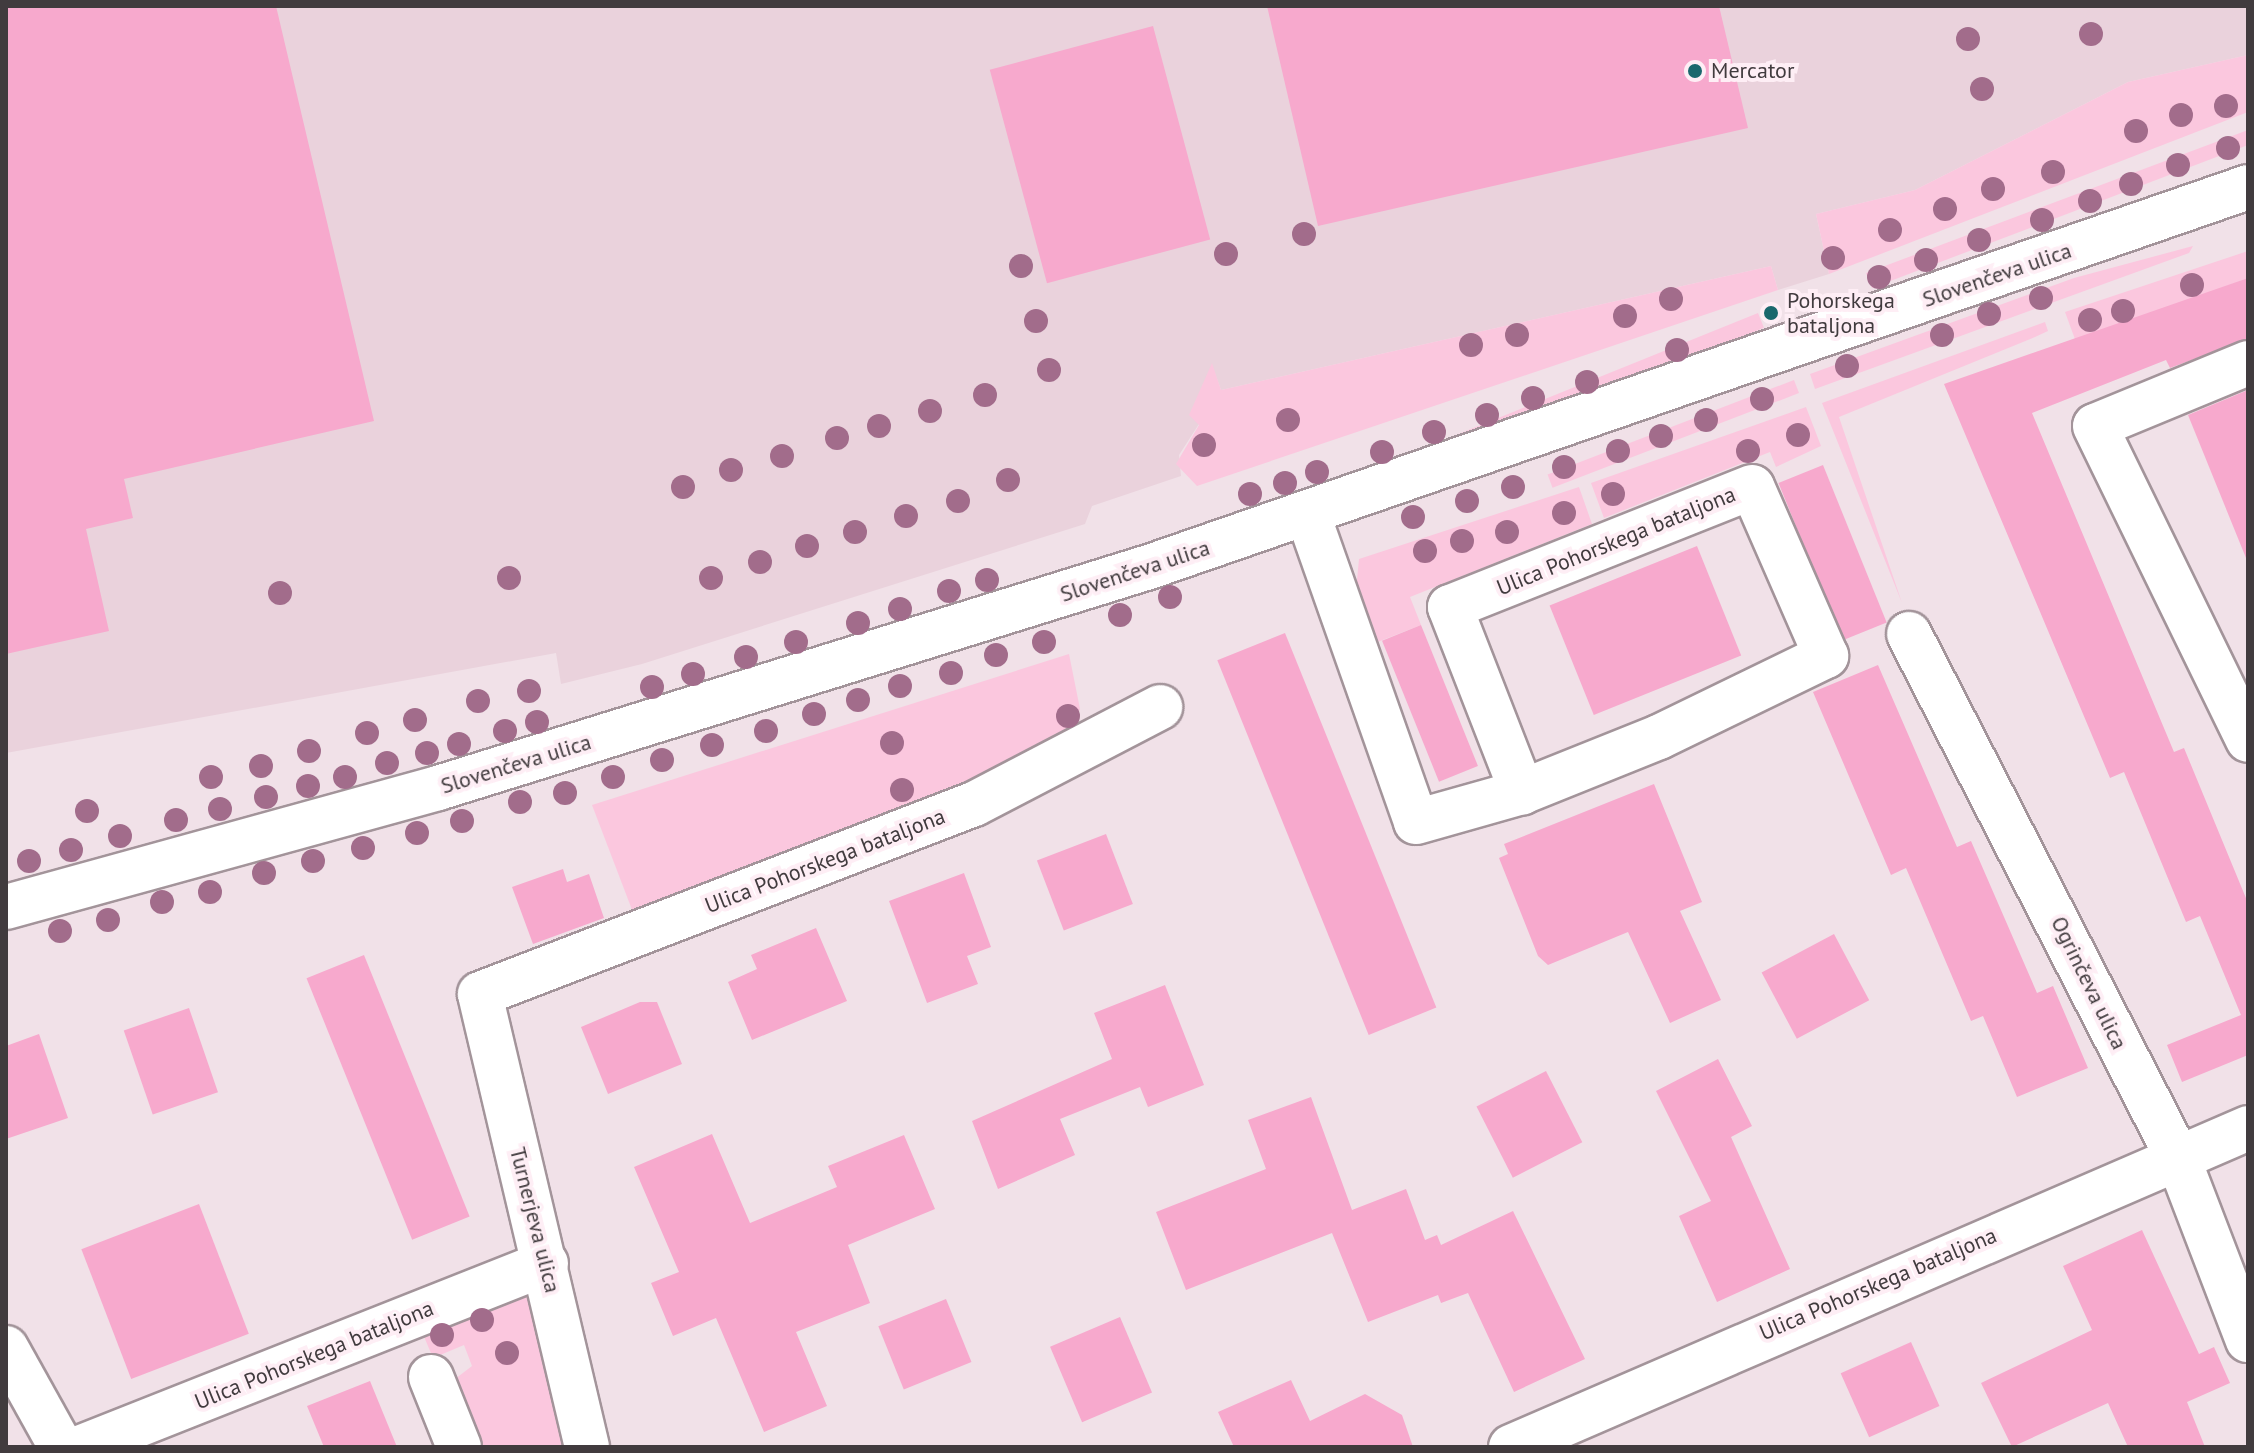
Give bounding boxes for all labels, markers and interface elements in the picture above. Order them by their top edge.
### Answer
place label: Mercator [1711,58,1794,84]
marker: Mercator [1686,62,1704,80]
street label: Slovenčeva ulica [1919,237,2075,313]
place label: Pohorskega bataljona [1787,287,1895,338]
marker: Pohorskega bataljona [1762,304,1780,322]
street label: Ulica Pohorskega bataljona [1493,481,1739,601]
street label: Slovenčeva ulica [1057,534,1213,608]
street label: Slovenčeva ulica [438,729,594,799]
street label: Ulica Pohorskega bataljona [701,803,949,919]
street label: Ogrinčeva ulica [2045,912,2133,1054]
street label: Turnerjeva ulica [504,1145,566,1295]
street label: Ulica Pohorskega bataljona [1755,1222,2001,1346]
street label: Ulica Pohorskega bataljona [191,1295,437,1415]

